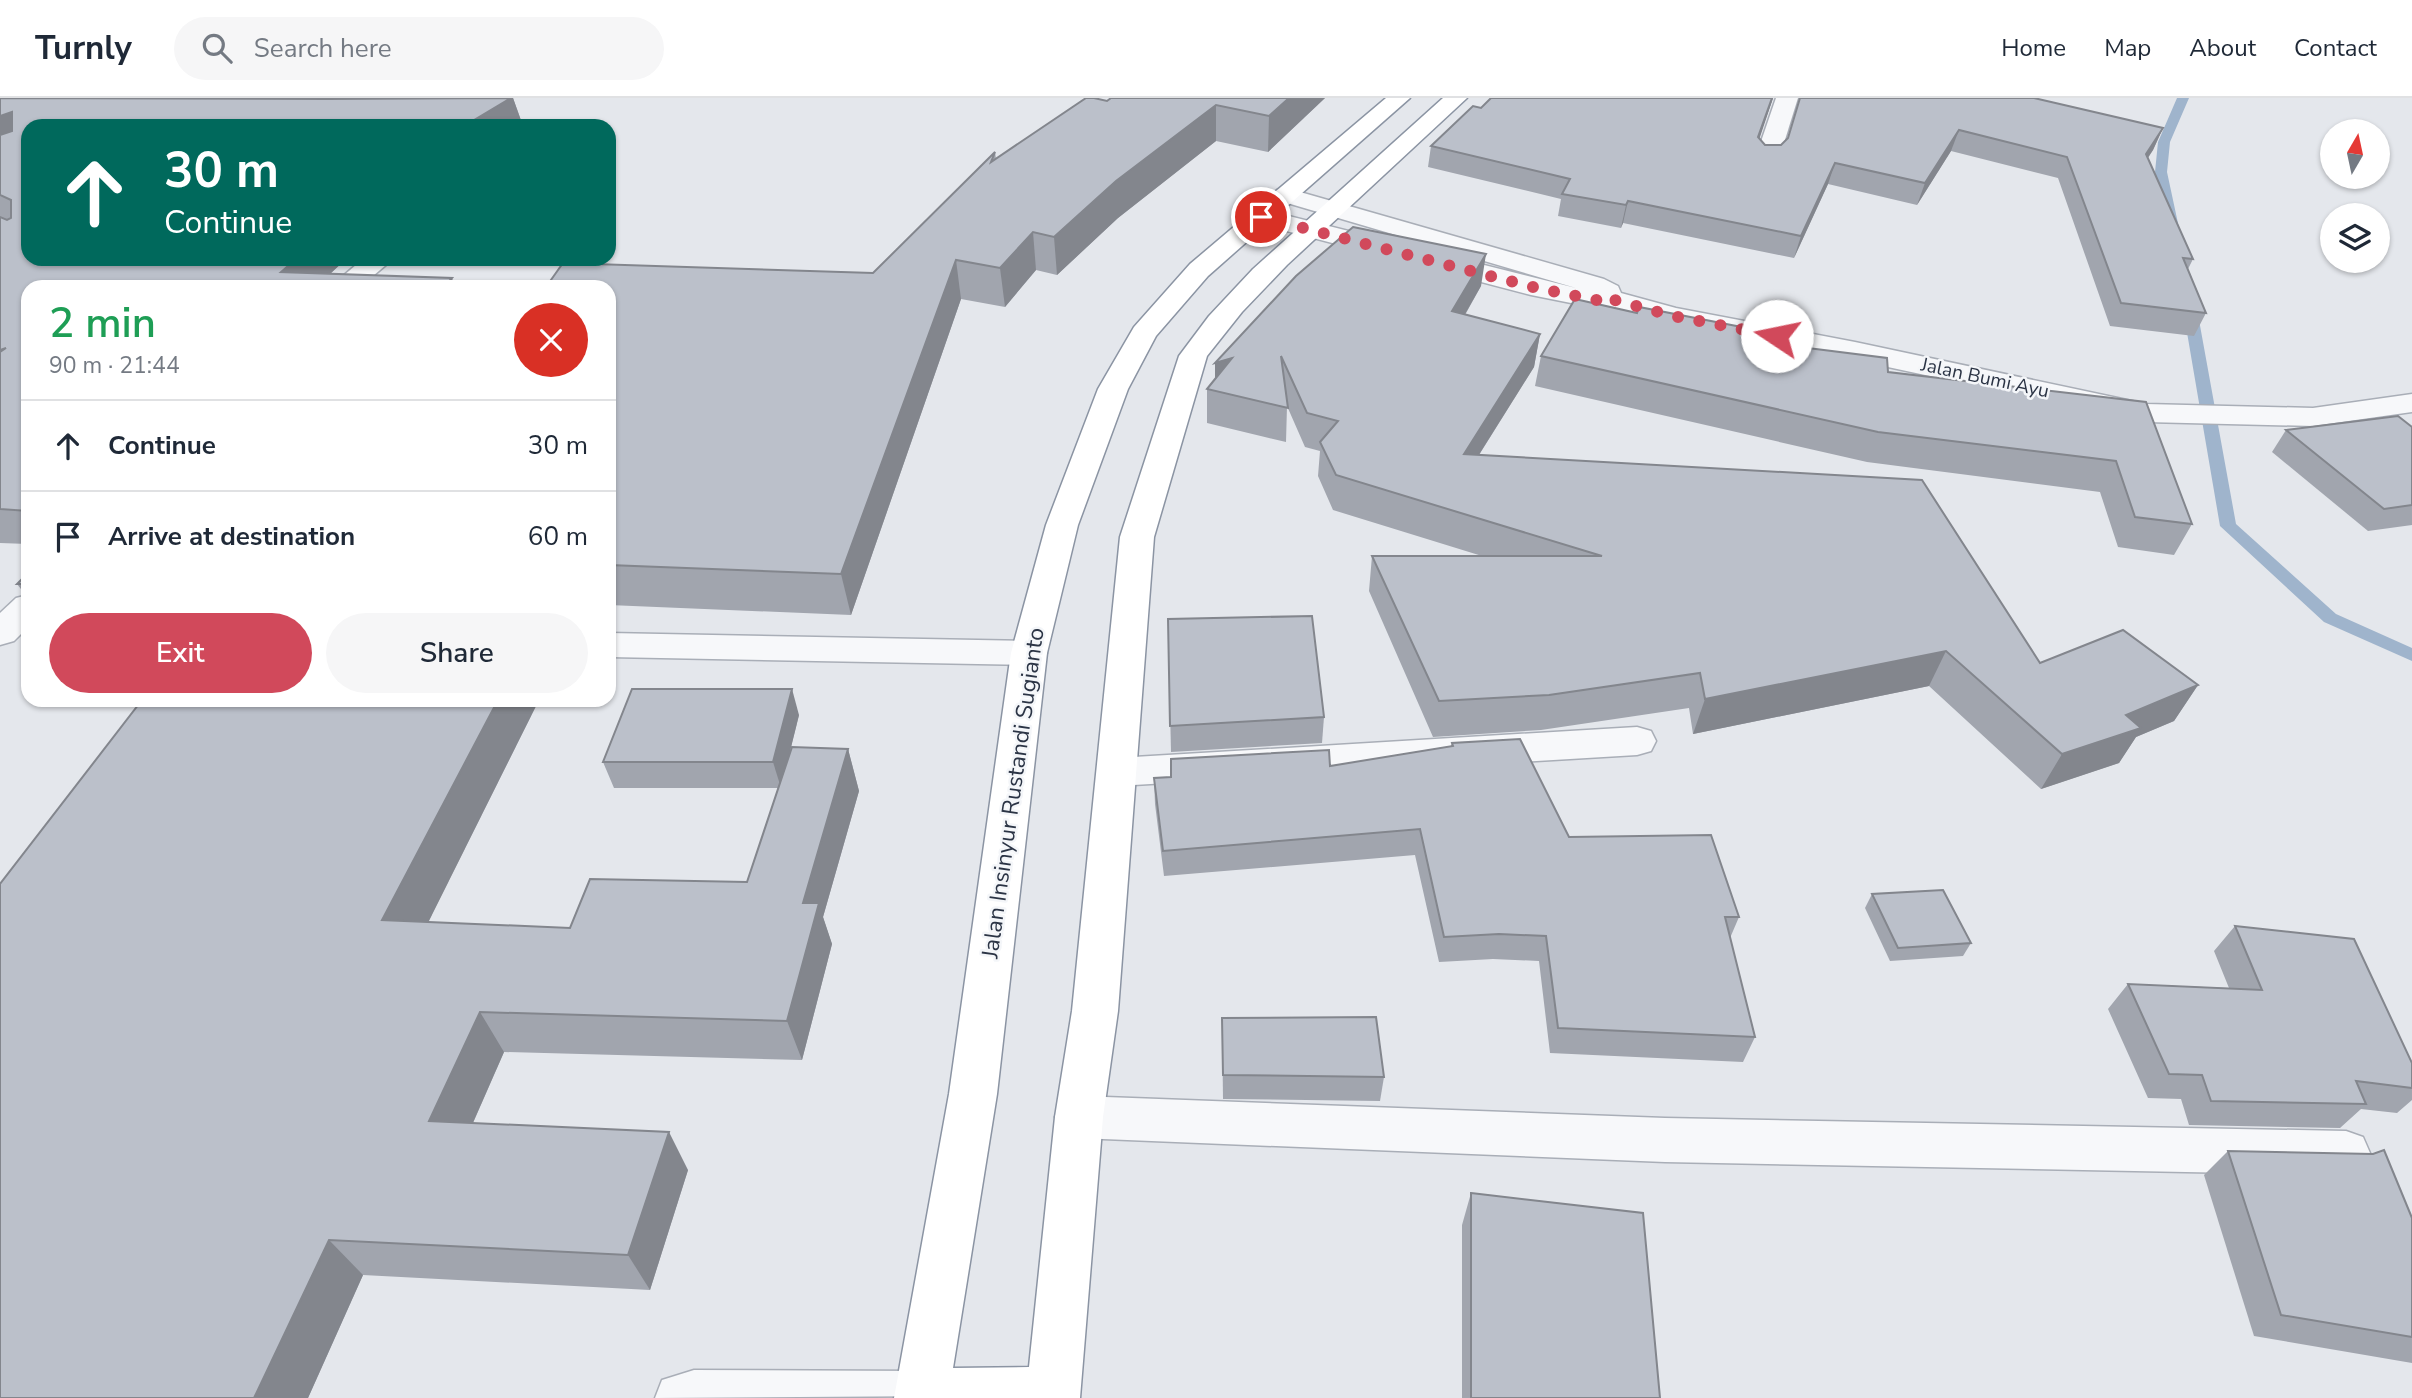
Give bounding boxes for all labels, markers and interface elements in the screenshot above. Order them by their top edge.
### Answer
search box [174,17,664,80]
text: Turnly [35,26,132,71]
icon: search [198,29,236,67]
text: Search here [254,31,392,66]
text: Home [2001,32,2066,64]
text: Map [2104,32,2151,64]
text: About [2189,32,2256,64]
text: Contact [2294,32,2377,64]
north arrow [2320,119,2390,189]
map controls [2320,119,2390,273]
text: 30 m [164,137,279,204]
icon: ahead [49,147,140,238]
pin [1231,187,1291,247]
icon: arrive [1242,198,1280,236]
text: Continue [164,201,292,244]
button: layers [2320,203,2390,273]
text: 2 min [49,295,156,352]
position arrow [1740,299,1814,373]
button: close [514,303,588,377]
text: 90 m · 21:44 [49,350,180,381]
street label: Jalan Bumi Ayu [1918,352,2051,404]
icon: ahead [49,427,87,465]
text: Continue [108,428,216,463]
text: 30 m [528,428,588,463]
icon: arrive [49,518,87,556]
text: Arrive at destination [108,519,355,554]
text: 60 m [528,519,588,554]
button: Exit [49,613,312,693]
button: Share [326,613,588,693]
street label: Jalan Insinyur Rustandi Sugianto [974,626,1052,961]

